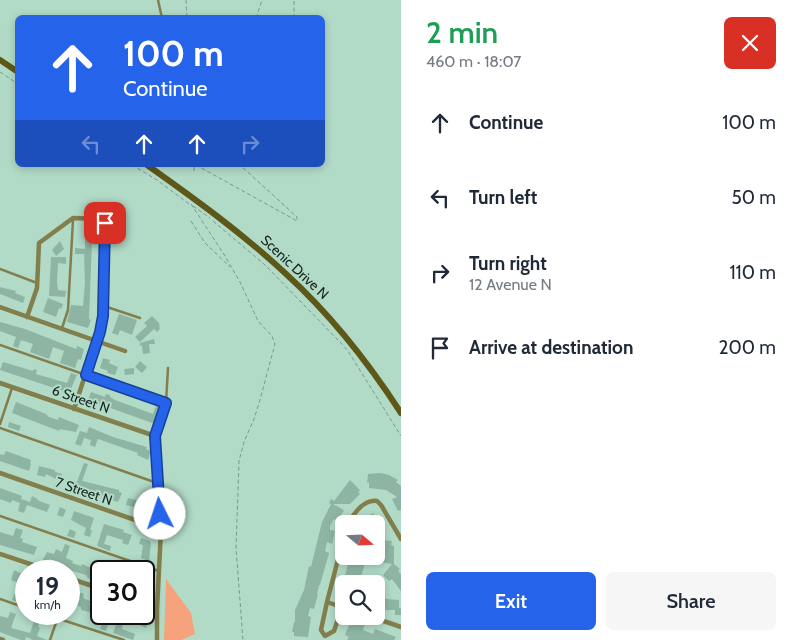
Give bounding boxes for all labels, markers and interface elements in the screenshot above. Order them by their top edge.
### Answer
text: 2 min [426,14,498,51]
button: close [724,17,776,69]
text: 100 m [123,32,224,75]
icon: ahead [40,35,105,100]
text: 460 m · 18:07 [426,52,521,71]
text: Continue [123,75,208,102]
icon: ahead [426,109,454,137]
text: Continue [469,111,543,134]
text: 100 m [722,111,776,134]
icon: left [77,130,105,158]
icon: ahead [130,130,158,158]
icon: ahead [183,130,211,158]
icon: right [236,130,264,158]
icon: left [426,184,454,212]
text: Turn left [469,186,537,209]
text: 50 m [732,186,776,209]
pin [84,202,126,244]
icon: arrive [91,209,119,237]
street label: Scenic Drive N [257,231,333,303]
text: Turn right [469,252,547,275]
icon: right [426,259,454,287]
text: 110 m [729,261,776,284]
text: 12 Avenue N [469,275,552,294]
icon: arrive [426,334,454,362]
text: Arrive at destination [469,336,633,359]
text: 200 m [719,336,776,359]
street label: 6 Street N [50,381,112,417]
street label: 7 Street N [53,473,115,509]
position arrow [133,487,185,539]
north arrow [335,515,385,565]
map controls [335,515,385,625]
speed limit sign: 30 [90,560,155,625]
text: 19 [36,571,59,601]
button: Exit [426,572,596,630]
button: Share [606,572,776,630]
button: search [335,575,385,625]
text: km/h [34,597,61,612]

